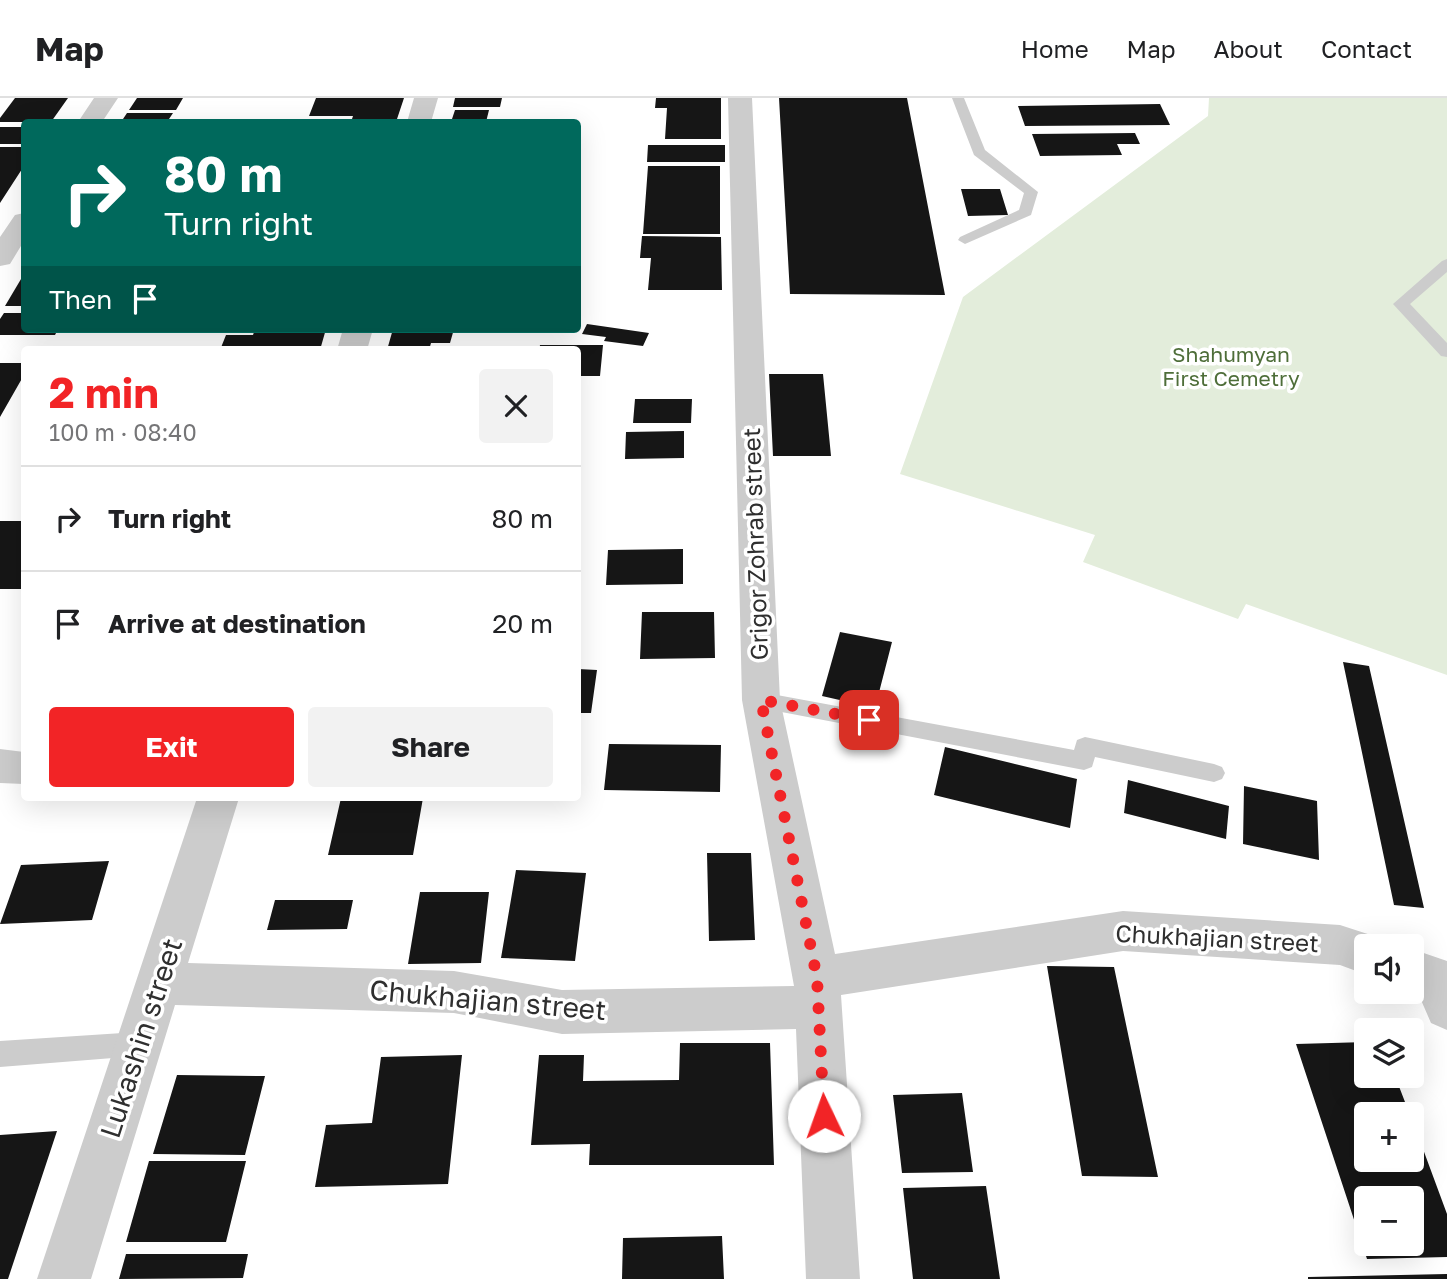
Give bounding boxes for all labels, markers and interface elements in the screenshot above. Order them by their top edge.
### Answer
text: Map [35,29,104,68]
text: Home [1021,34,1089,63]
text: Map [1127,34,1176,63]
text: About [1214,34,1283,63]
text: Contact [1321,34,1412,63]
text: 80 m [164,144,282,203]
icon: right [49,147,140,238]
text: Turn right [164,204,313,242]
icon: arrive [126,280,164,318]
text: Then [49,284,112,315]
park label: Shahumyan First Cemetry [1162,341,1300,391]
text: 2 min [49,367,159,417]
button: close [479,369,553,443]
text: 100 m · 08:40 [49,418,197,446]
street label: Grigor Zohrab street [736,427,773,661]
icon: right [49,500,87,538]
text: Turn right [108,503,231,534]
text: 80 m [492,503,553,534]
icon: arrive [49,605,87,643]
text: Arrive at destination [108,608,366,639]
text: 20 m [492,608,553,639]
pin [839,690,899,750]
icon: arrive [850,701,888,739]
button: Exit [49,707,294,787]
button: Share [308,707,553,787]
street label: Chukhajian street [1115,918,1319,957]
street label: Lukashin street [93,934,188,1142]
map controls [1354,934,1424,1256]
button: sound [1354,934,1424,1004]
street label: Chukhajian street [368,973,608,1026]
button: layers [1354,1018,1424,1088]
position arrow [787,1079,861,1153]
button: + [1354,1102,1424,1172]
button: − [1354,1186,1424,1256]

